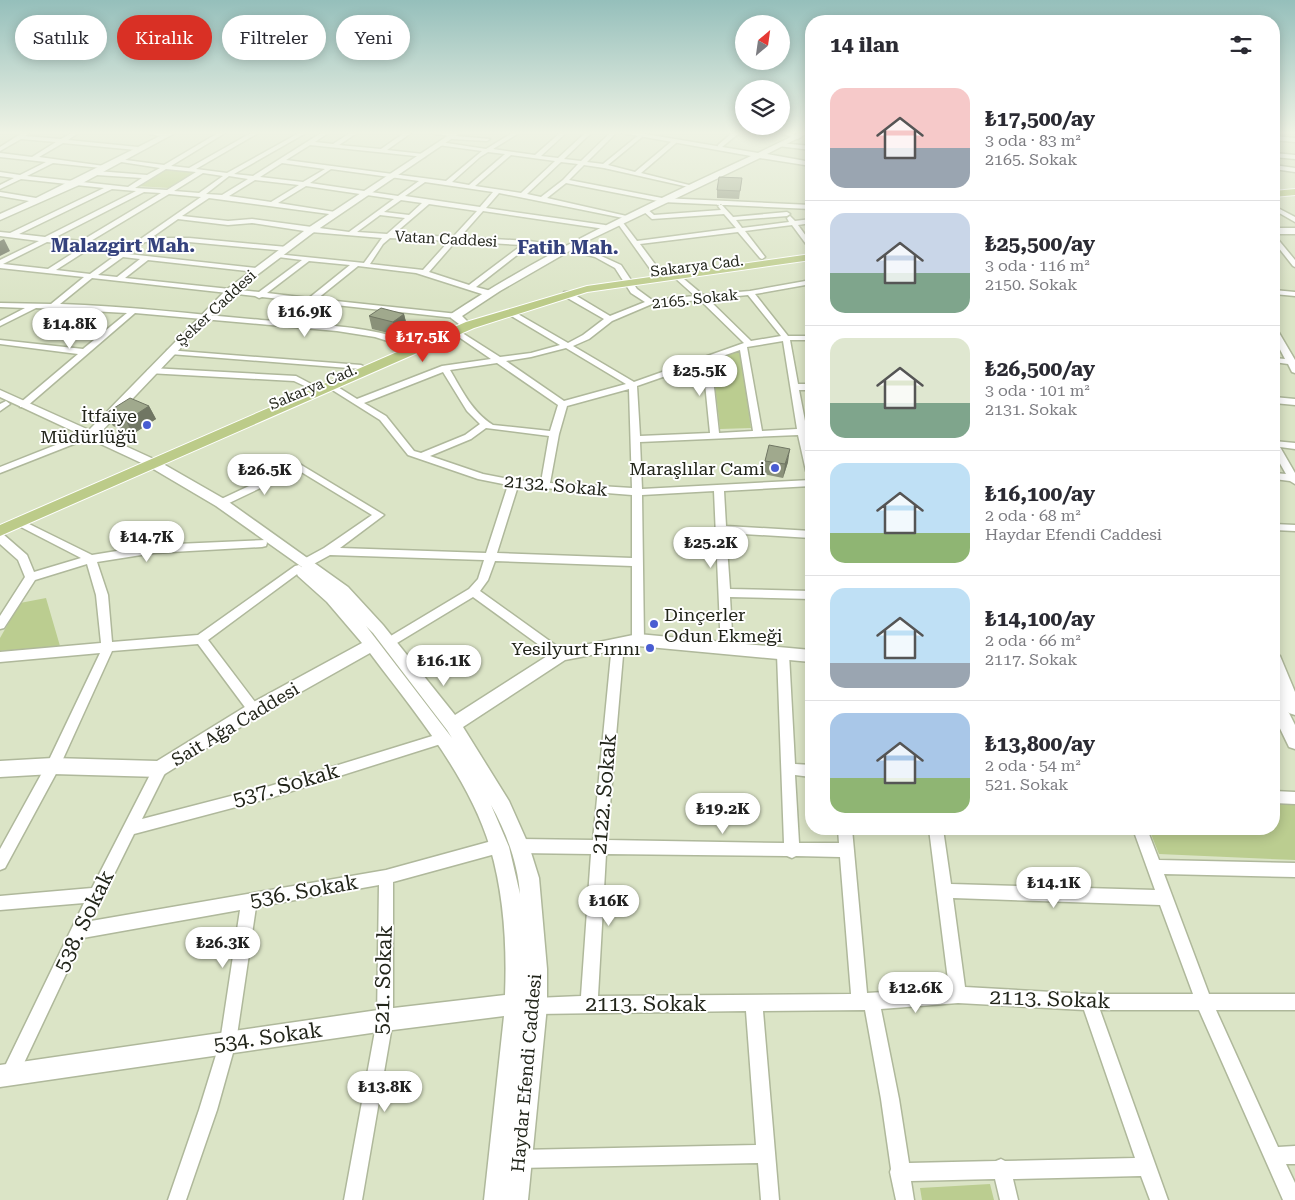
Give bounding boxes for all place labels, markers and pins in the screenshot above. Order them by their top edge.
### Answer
pin: ₺16.9K [264,296,346,338]
pin: ₺14.8K [29,308,111,350]
pin: ₺17.5K [382,320,464,363]
pin: ₺25.5K [659,354,741,397]
place label: İtfaiye Müdürlüğü [40,405,137,447]
marker: İtfaiye Müdürlüğü [141,419,153,431]
pin: ₺26.5K [224,454,306,496]
place label: Maraşlılar Cami [629,458,765,479]
marker: Maraşlılar Cami [769,462,781,474]
pin: ₺14.7K [106,520,188,563]
pin: ₺25.2K [670,526,752,569]
place label: Dinçerler Odun Ekmeği [664,604,783,646]
marker: Dinçerler Odun Ekmeği [648,618,660,630]
place label: Yesilyurt Fırını [511,638,640,659]
marker: Yesilyurt Fırını [644,642,656,654]
pin: ₺16.1K [403,644,485,687]
pin: ₺19.2K [682,792,764,835]
pin: ₺14.1K [1013,866,1095,909]
pin: ₺16K [579,884,639,927]
pin: ₺26.3K [182,926,264,969]
pin: ₺12.6K [875,972,957,1014]
pin: ₺13.8K [344,1070,426,1113]

